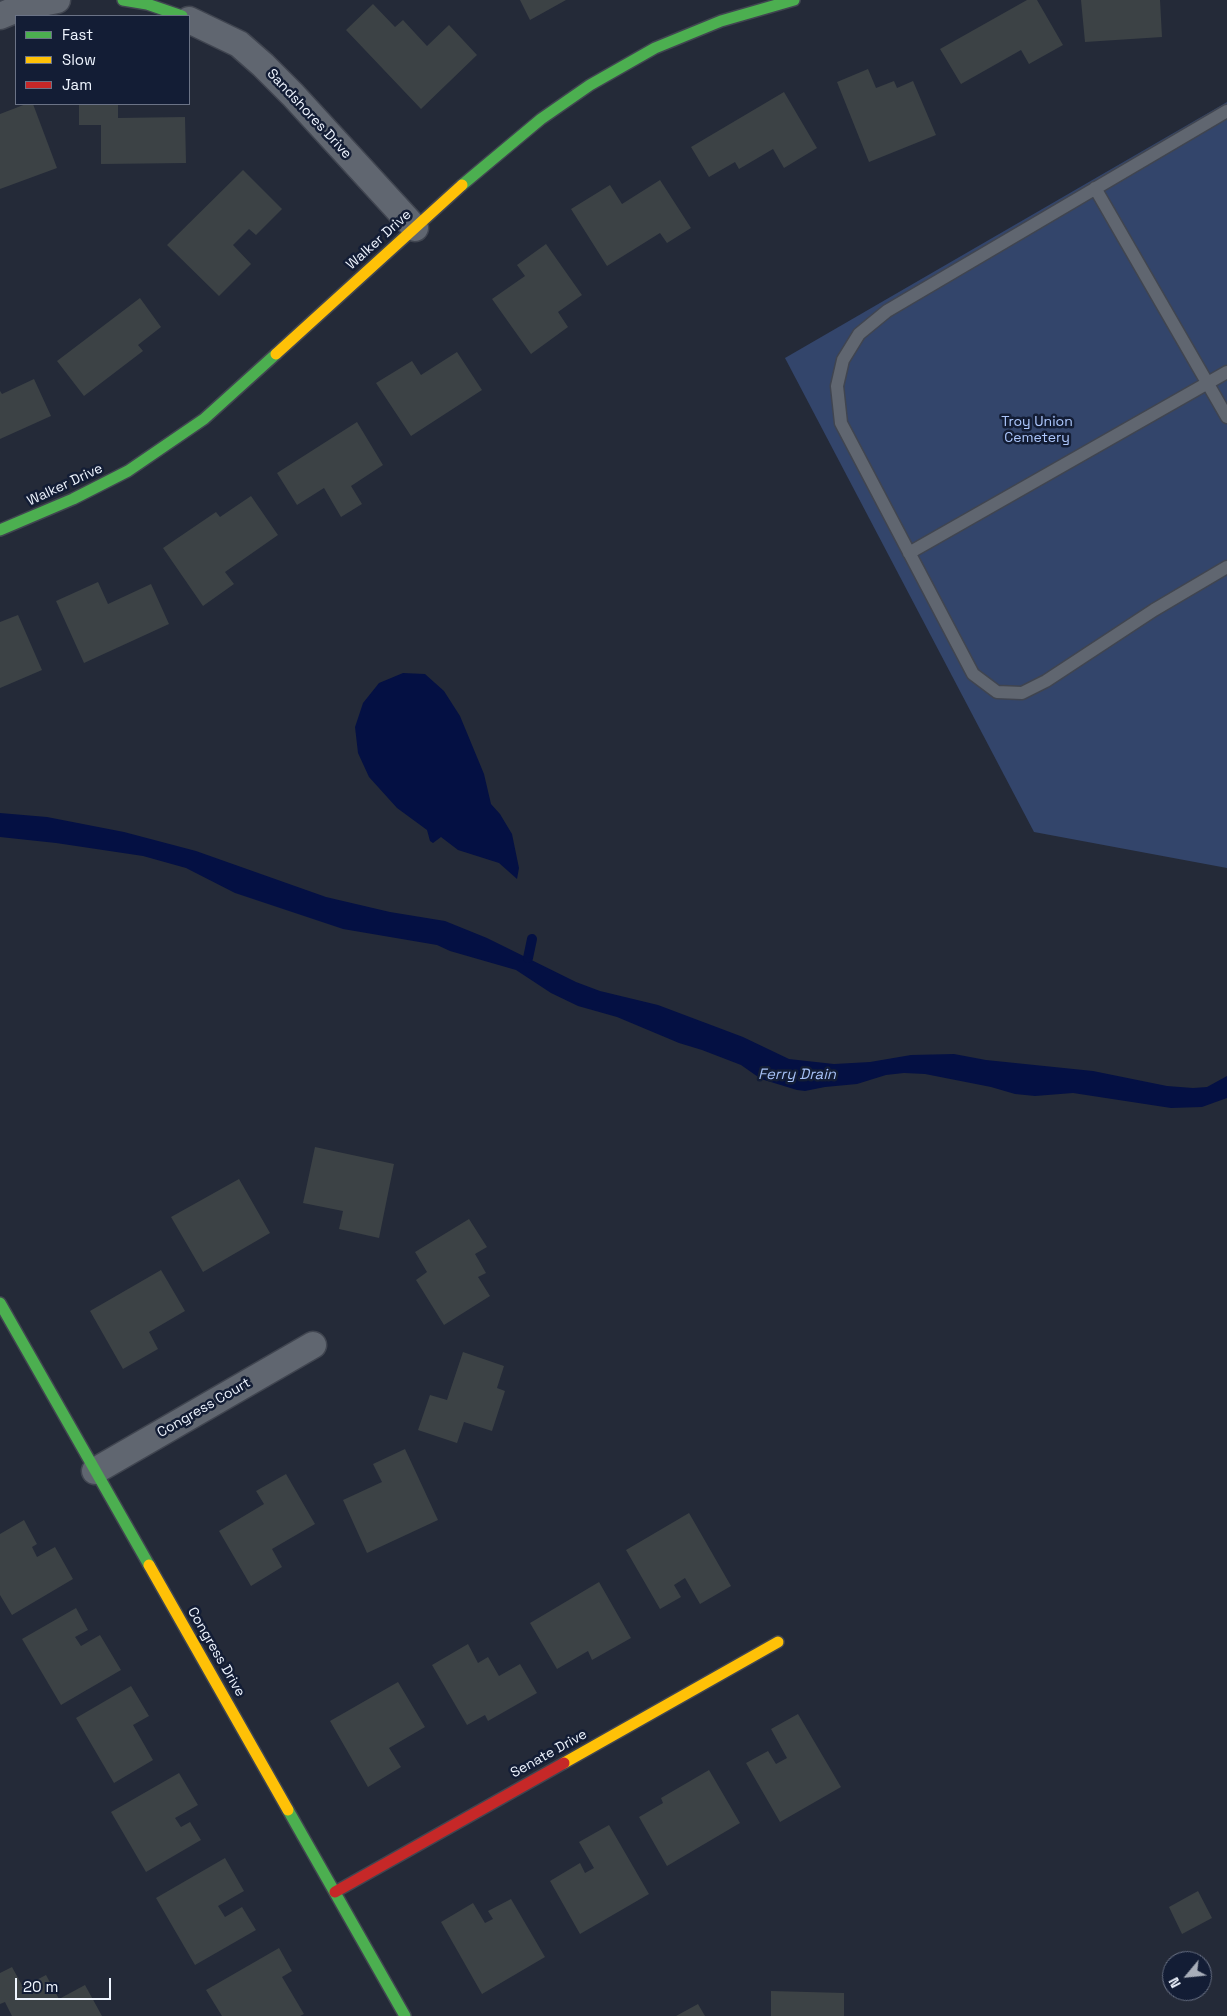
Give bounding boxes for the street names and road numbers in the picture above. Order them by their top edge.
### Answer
street label: Sandshores Drive [263,66,355,162]
street label: Walker Drive [343,207,415,273]
street label: Walker Drive [25,460,105,510]
street label: Congress Court [154,1375,254,1441]
street label: Congress Drive [184,1604,248,1700]
street label: Senate Drive [508,1726,590,1782]

